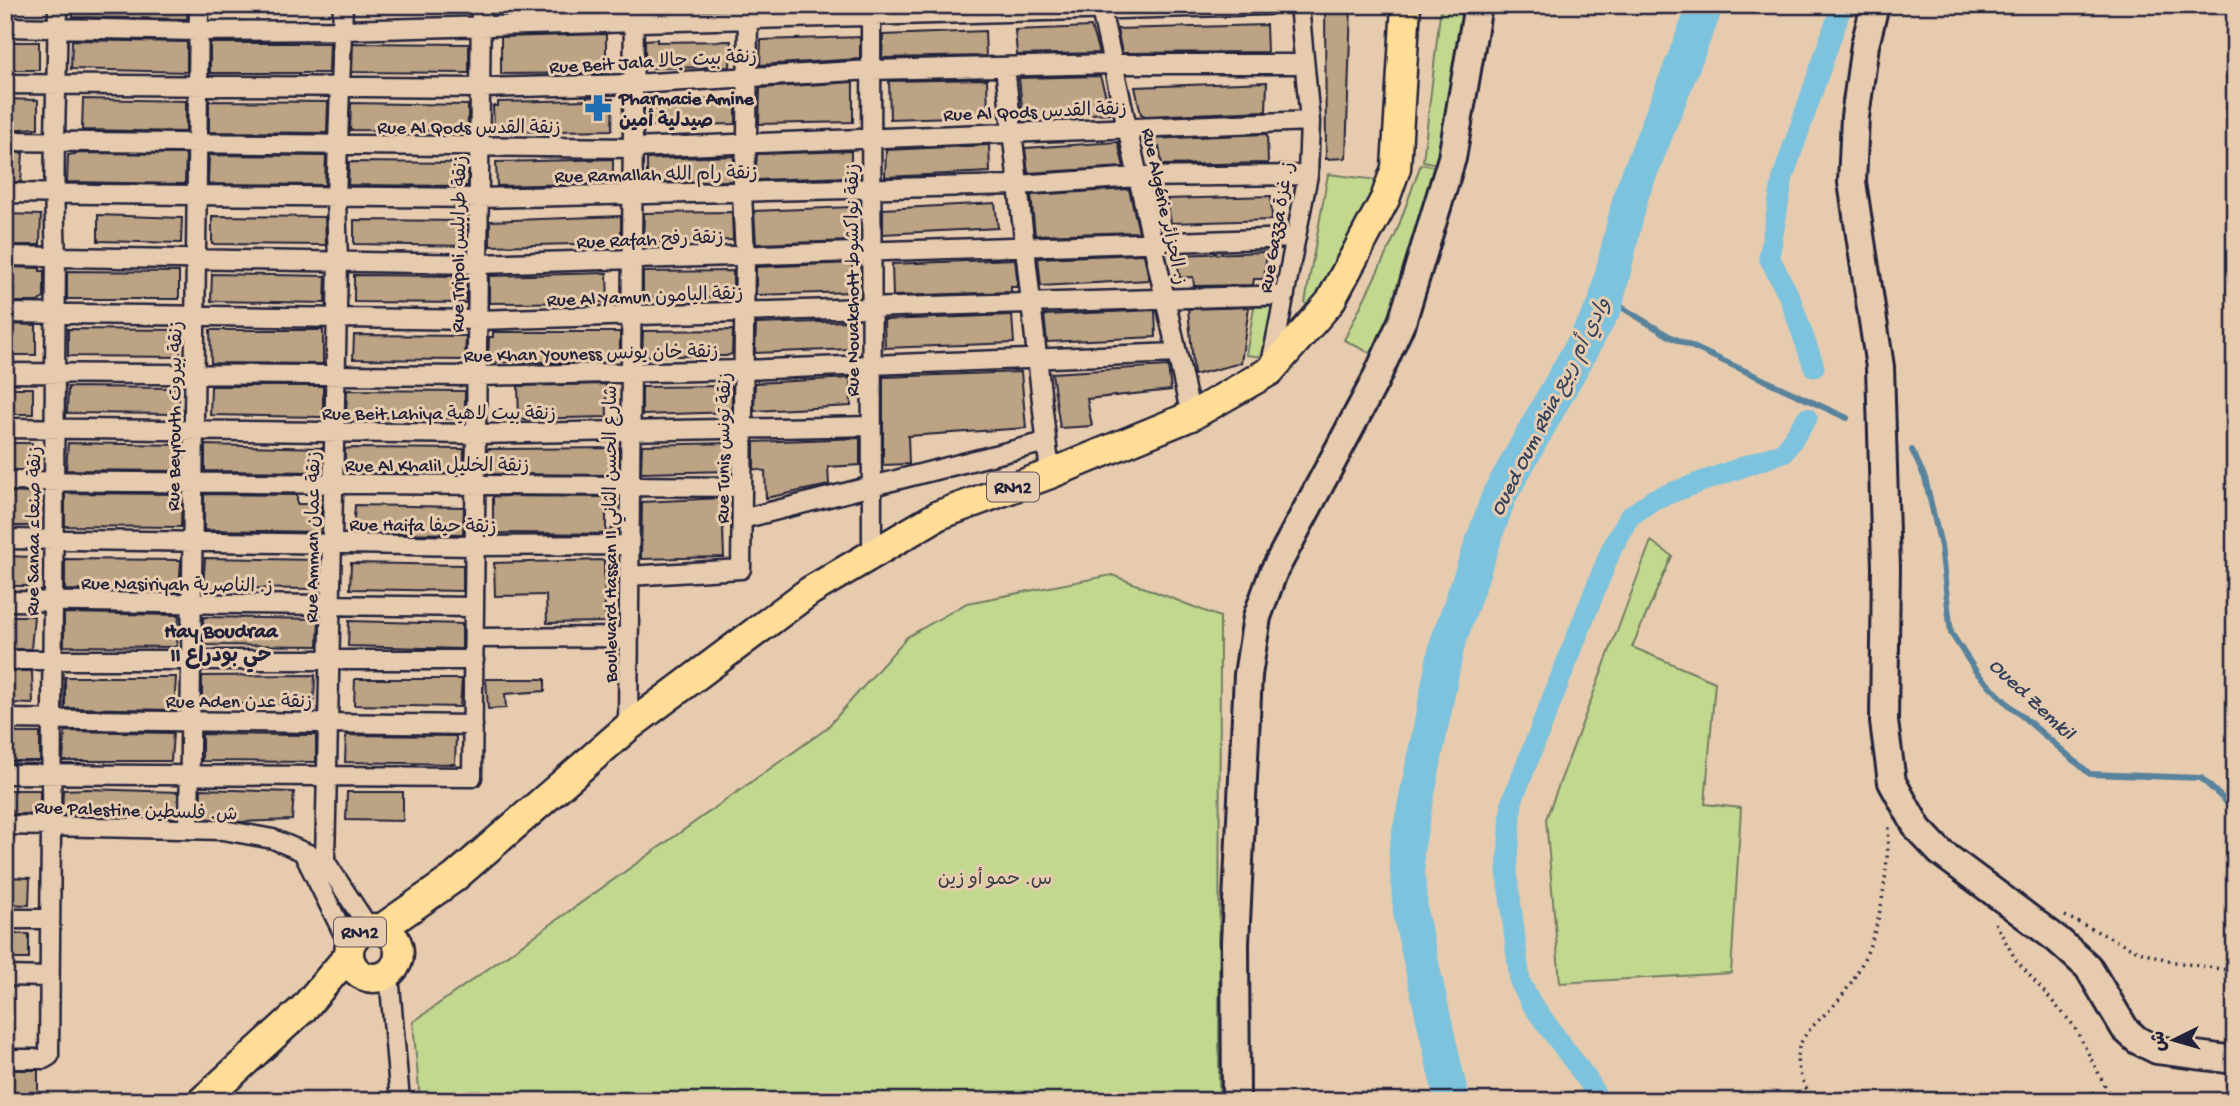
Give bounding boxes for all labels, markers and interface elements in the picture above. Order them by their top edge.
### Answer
street label: Rue Beit Jala زنقة بيت جالا [549,47,758,80]
place label: Pharmacie Amine صيدلية أمين [618,89,755,134]
pharmacy icon: Pharmacie Amine صيدلية أمين [583,93,613,123]
street label: Rue Al Qods زنقة القدس [943,99,1127,128]
street label: Rue Al Qods زنقة القدس [377,118,561,141]
street label: Rue Algérie ز. الجزائر [1135,126,1190,287]
street label: Rue Tripoli زنقة طرابلس [447,155,474,333]
street label: Rue Gazza ز. غزة [1256,160,1301,295]
street label: Rue Ramallah زنقة رام الله [554,163,758,190]
street label: Rue Nouakchott زنقة نواكشوط [843,164,866,396]
street label: Rue Rafah زنقة رفح [576,227,724,256]
street label: Rue Al Yamun زنقة اليامون [547,284,744,313]
water label: Oued Oum Rbia وادي أم ربيع [1484,293,1618,521]
street label: Rue Beyrouth زنقة بيروت [163,321,190,511]
street label: Rue Khan Youness زنقة خان يونس [463,342,719,369]
street label: Rue Tunis زنقة تونس [713,372,738,524]
street label: Boulevard Hassan II شارع الحسن الثاني [601,385,626,684]
street label: Rue Beit Lahiya زنقة بيت لاهية [322,404,556,427]
street label: Rue Sanaa زنقة صنعاء [23,446,48,616]
street label: Rue Amman زنقة عمان [302,451,327,623]
street label: Rue Al Khalil زنقة الخليل [345,456,529,479]
road number: RN12 [987,472,1039,502]
street label: Rue Haifa زنقة حيفا [349,515,497,540]
street label: Rue Nasiriyah ز. الناصرية [81,573,273,600]
district label: Hay Boudraa II حي بودراع [164,621,279,673]
water label: Oued Zemkil [1982,654,2080,748]
street label: Rue Aden زنقة عدن [166,692,312,715]
street label: Rue Palestine ش. فلسطين [34,797,238,828]
park label: س. حمو أو زين [938,867,1052,892]
road number: RN12 [334,917,386,946]
north arrow [2138,1004,2208,1074]
text: ش [2148,1030,2173,1053]

